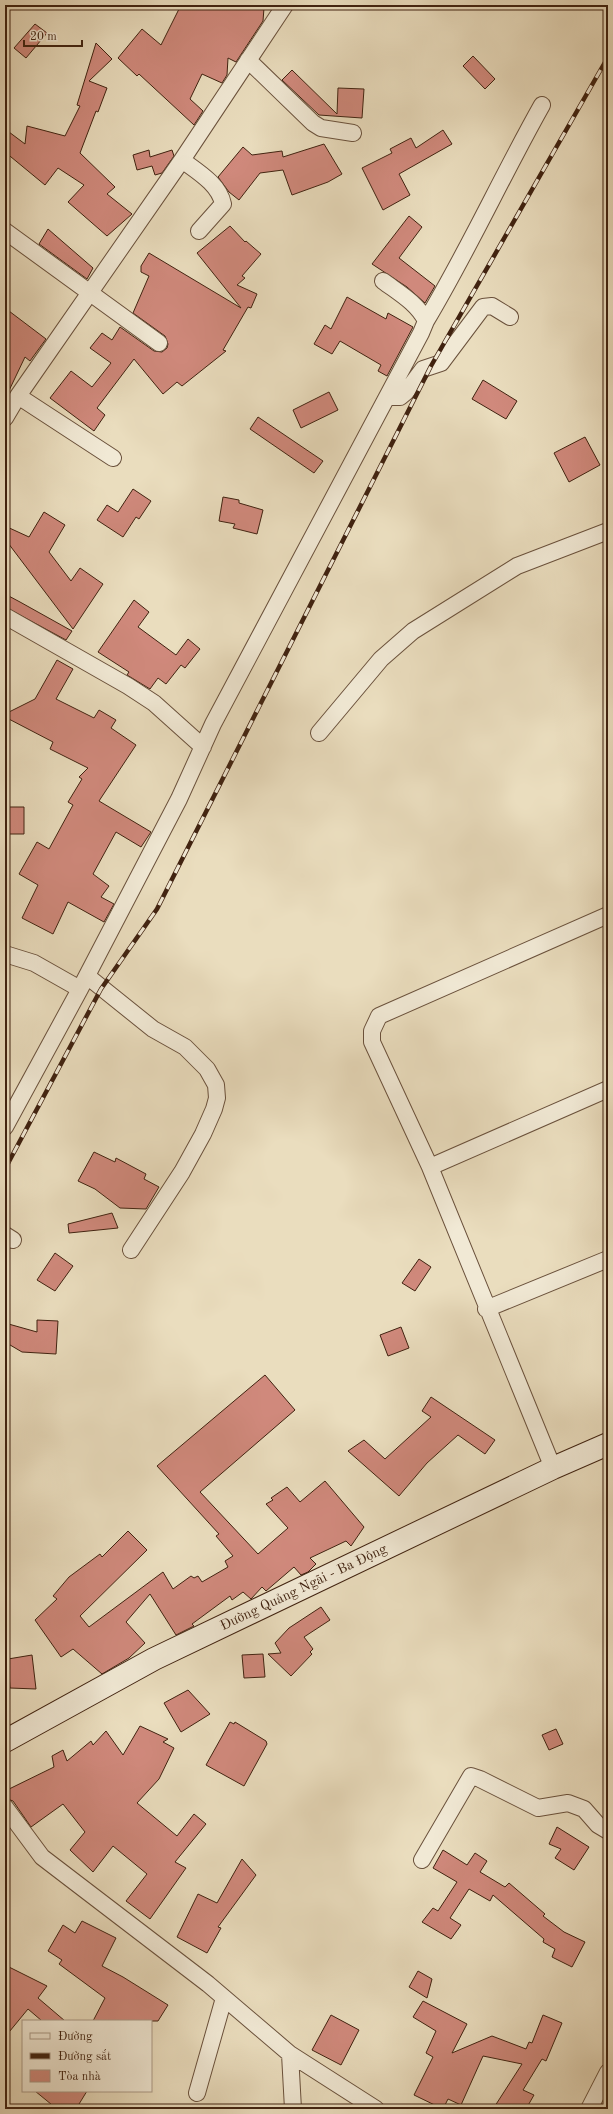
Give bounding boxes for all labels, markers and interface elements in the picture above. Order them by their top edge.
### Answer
scale bar [24,22,82,48]
text: 20 m [30,31,57,43]
street label: Đường Quảng Ngãi - Ba Động [218,1541,390,1633]
legend [22,2020,152,2092]
text: Đường [58,2031,93,2043]
text: Đường sắt [58,2049,111,2063]
text: Tòa nhà [58,2071,101,2083]

